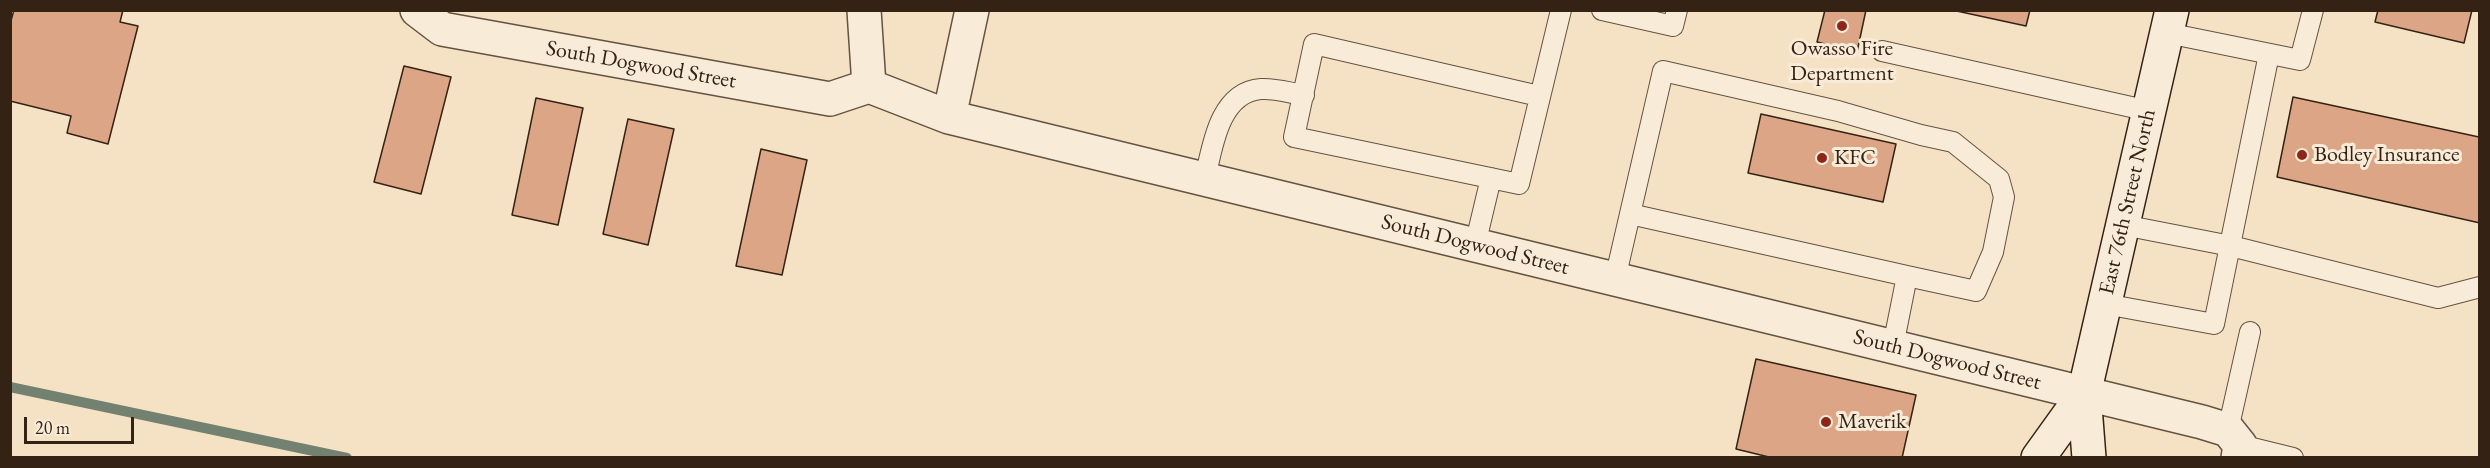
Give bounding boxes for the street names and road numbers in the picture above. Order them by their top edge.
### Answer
street label: South Dogwood Street [544,35,738,95]
street label: East 76th Street North [2094,107,2162,297]
street label: South Dogwood Street [1378,209,1572,281]
street label: South Dogwood Street [1850,324,2044,396]

